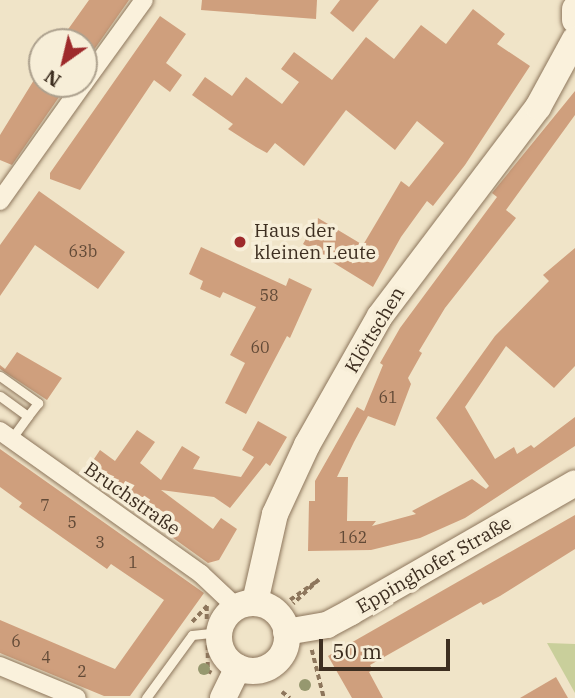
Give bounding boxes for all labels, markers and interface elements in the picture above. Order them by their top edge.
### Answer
north arrow [28,28,98,98]
text: N [39,65,65,93]
place label: Haus der kleinen Leute [254,220,376,264]
marker: Haus der kleinen Leute [232,234,248,250]
house number: 63b [69,241,97,261]
street label: Klöttschen [340,283,410,377]
house number: 58 [259,285,279,305]
house number: 60 [250,337,270,357]
house number: 61 [378,387,398,407]
street label: Bruchstraße [80,458,184,540]
house number: 7 [40,495,50,515]
street label: Eppinghofer Straße [353,511,515,619]
house number: 5 [67,512,77,532]
house number: 162 [339,527,367,547]
house number: 3 [95,532,105,552]
house number: 1 [128,552,138,572]
scale bar [323,624,454,668]
house number: 6 [11,631,21,651]
text: 50 m [332,637,382,665]
house number: 4 [41,647,51,667]
house number: 2 [77,661,87,681]

